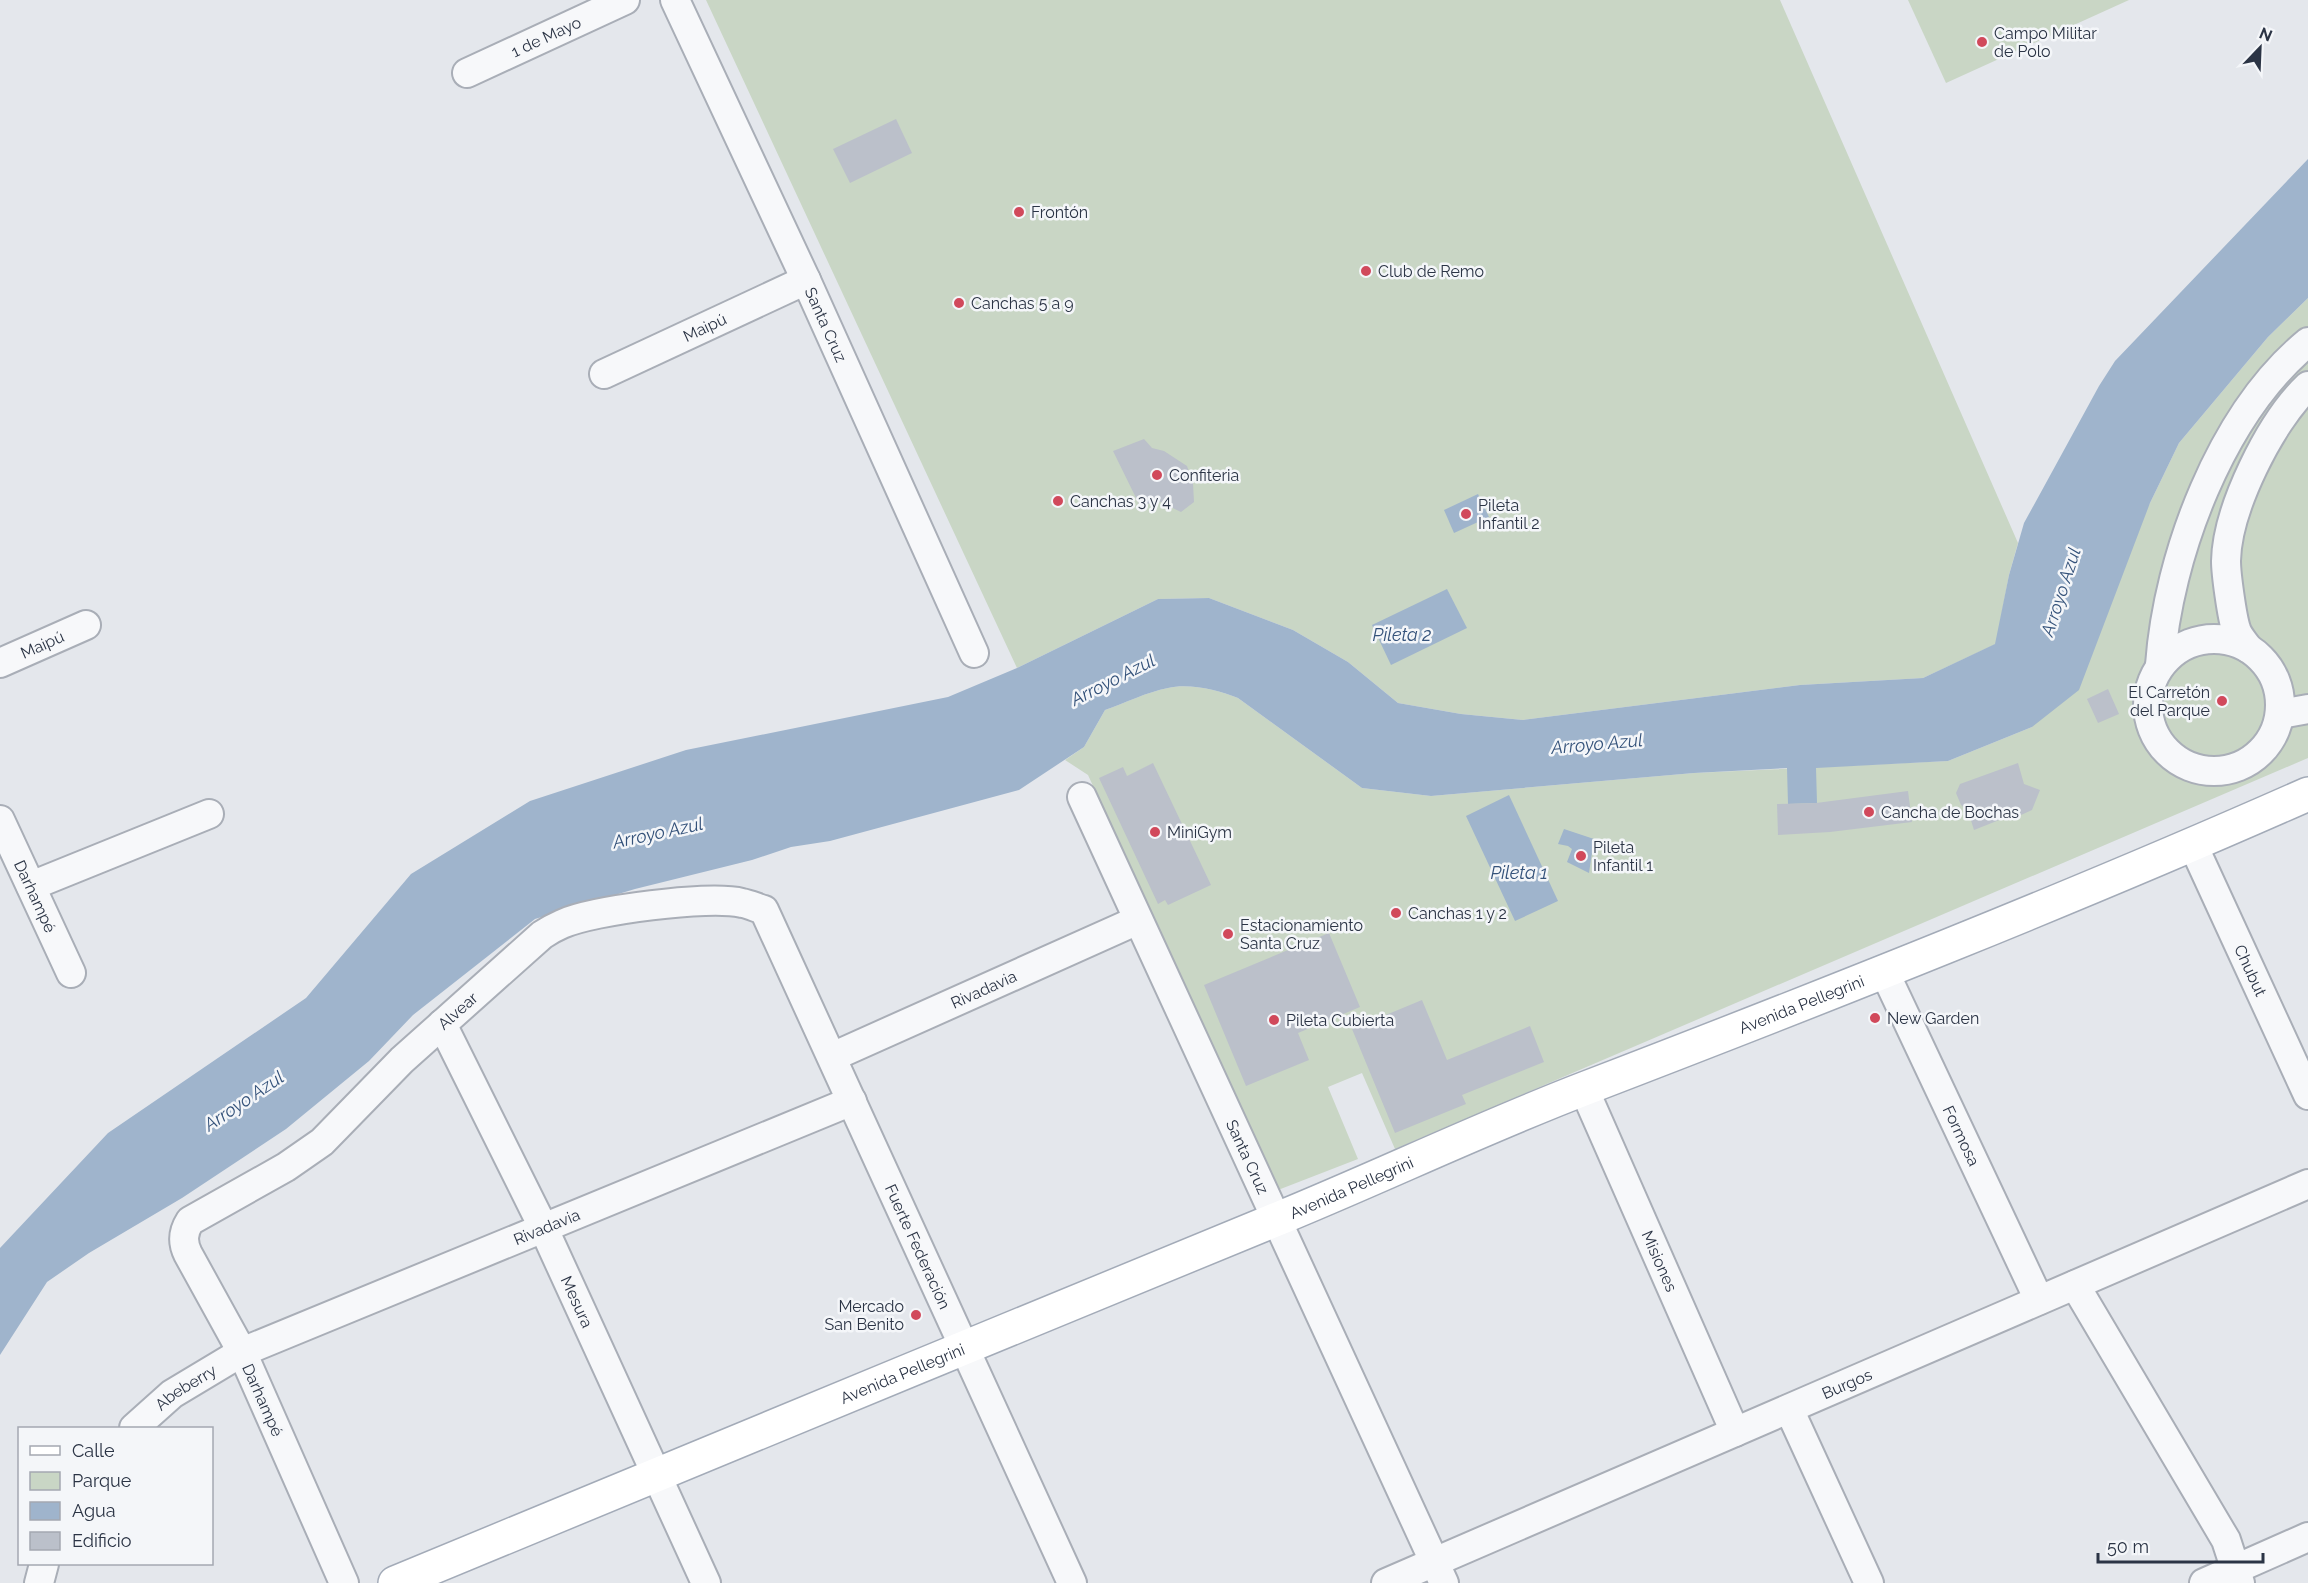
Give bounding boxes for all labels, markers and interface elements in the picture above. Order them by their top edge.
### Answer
street label: 1 de Mayo [508,13,584,61]
north arrow [2230,18,2290,78]
place label: Campo Militar de Polo [1994,24,2097,61]
text: N [2256,24,2275,46]
marker: Campo Militar de Polo [1975,35,1989,49]
place label: Frontón [1031,203,1088,222]
marker: Frontón [1012,205,1026,219]
place label: Club de Remo [1378,262,1484,281]
marker: Club de Remo [1359,264,1373,278]
street label: Santa Cruz [801,284,851,365]
place label: Canchas 5 a 9 [971,294,1074,313]
marker: Canchas 5 a 9 [952,296,966,310]
street label: Maipú [680,309,730,346]
place label: Confiteria [1169,466,1239,485]
marker: Confiteria [1150,468,1164,482]
place label: Canchas 3 y 4 [1070,492,1171,511]
marker: Canchas 3 y 4 [1051,494,1065,508]
place label: Pileta Infantil 2 [1478,496,1540,533]
marker: Pileta Infantil 2 [1459,507,1473,521]
water label: Arroyo Azul [2036,545,2085,640]
water label: Pileta 2 [1373,624,1431,645]
street label: Maipú [18,627,67,663]
water label: Arroyo Azul [1066,649,1159,710]
place label: El Carretón del Parque [2128,683,2210,720]
marker: El Carretón del Parque [2215,694,2229,708]
water label: Arroyo Azul [1549,729,1644,758]
place label: Cancha de Bochas [1881,803,2019,822]
marker: Cancha de Bochas [1862,805,1876,819]
water label: Arroyo Azul [610,813,705,853]
place label: MiniGym [1167,823,1232,842]
marker: MiniGym [1148,825,1162,839]
place label: Pileta Infantil 1 [1593,838,1653,875]
marker: Pileta Infantil 1 [1574,849,1588,863]
street label: Darhampé [10,857,60,936]
water label: Pileta 1 [1490,862,1548,883]
place label: Canchas 1 y 2 [1408,904,1507,923]
marker: Canchas 1 y 2 [1389,906,1403,920]
place label: Estacionamiento Santa Cruz [1240,916,1363,953]
marker: Estacionamiento Santa Cruz [1221,927,1235,941]
street label: Chubut [2230,942,2271,1000]
street label: Rivadavia [948,967,1020,1013]
street label: Avenida Pellegrini [1736,971,1867,1038]
street label: Alvear [434,988,482,1034]
place label: New Garden [1887,1009,1979,1028]
place label: Pileta Cubierta [1286,1011,1394,1030]
marker: New Garden [1868,1011,1882,1025]
marker: Pileta Cubierta [1267,1013,1281,1027]
water label: Arroyo Azul [199,1066,288,1136]
street label: Formosa [1939,1103,1984,1169]
street label: Santa Cruz [1222,1117,1273,1197]
street label: Avenida Pellegrini [1287,1153,1416,1223]
street label: Fuerte Federación [881,1181,954,1312]
street label: Rivadavia [511,1205,583,1249]
street label: Misiones [1638,1228,1681,1295]
street label: Mesura [557,1273,597,1331]
place label: Mercado San Benito [825,1297,904,1334]
marker: Mercado San Benito [909,1308,923,1322]
street label: Avenida Pellegrini [838,1340,968,1408]
street label: Abeberry [151,1361,220,1415]
street label: Darhampé [238,1361,287,1440]
street label: Burgos [1819,1365,1875,1403]
legend [18,1427,213,1565]
text: Calle [72,1440,115,1461]
text: Parque [72,1470,132,1491]
text: Agua [72,1500,116,1521]
scale bar [2098,1526,2263,1564]
text: Edificio [72,1530,132,1551]
text: 50 m [2107,1536,2149,1557]

